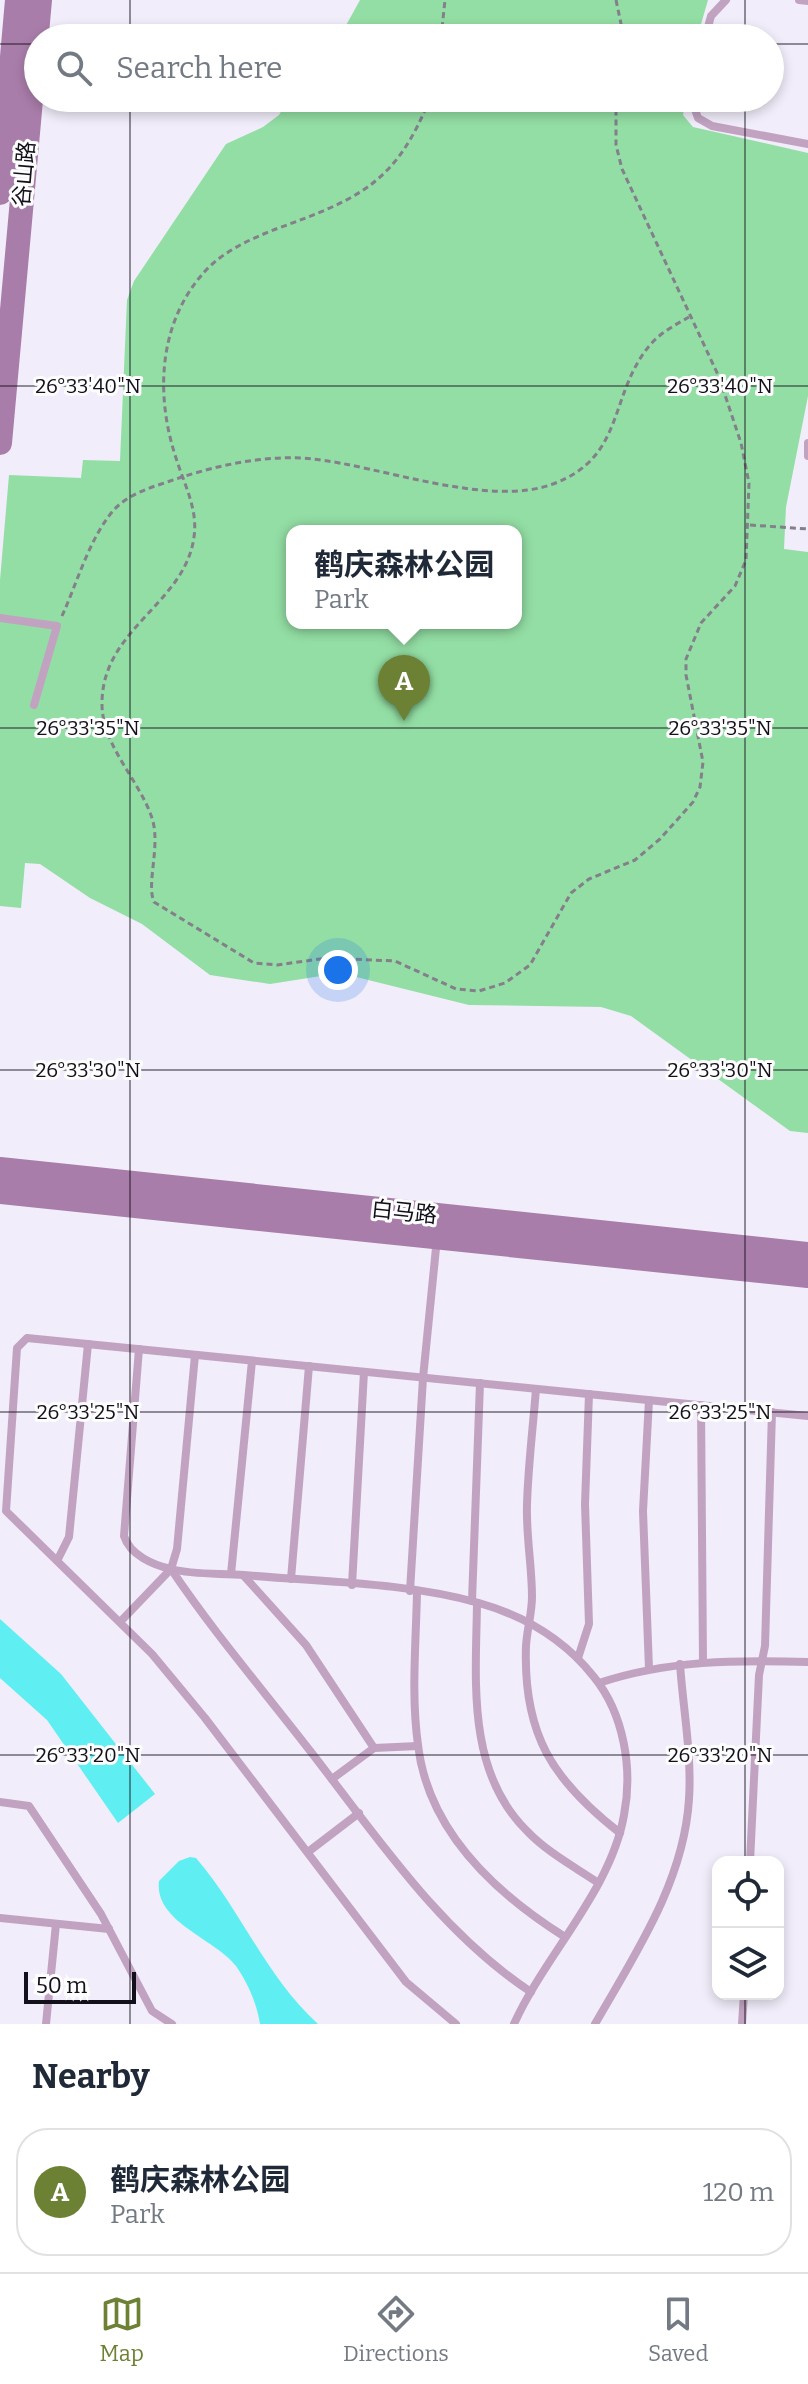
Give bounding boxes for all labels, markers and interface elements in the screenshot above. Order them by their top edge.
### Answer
search box [24,24,784,112]
icon: search [52,46,96,90]
text: Search here [116,50,283,86]
street label: 谷山路 [8,140,40,208]
text: 26°33'40"N [35,374,141,398]
text: 26°33'40"N [667,374,773,398]
popup [286,525,522,629]
text: 鹤庆森林公园 [314,547,494,583]
text: Park [314,584,369,615]
pin: A [378,655,430,721]
text: 26°33'35"N [36,716,140,740]
text: 26°33'35"N [668,716,772,740]
your location [318,950,358,990]
text: 26°33'30"N [35,1058,141,1082]
text: 26°33'30"N [667,1058,773,1082]
street label: 白马路 [370,1195,438,1229]
text: 26°33'25"N [37,1400,139,1424]
text: 26°33'25"N [669,1400,771,1424]
text: 26°33'20"N [36,1743,141,1767]
text: 26°33'20"N [668,1743,773,1767]
map controls [712,1856,784,2000]
button: locate [712,1856,784,1928]
button: layers [712,1928,784,2000]
scale bar [24,1968,136,2004]
text: 50 m [36,1972,87,1999]
text: Nearby [32,2056,150,2097]
text: 鹤庆森林公园 [110,2162,290,2198]
text: A [51,2177,69,2208]
text: 120 m [703,2177,774,2208]
text: Park [110,2199,165,2230]
tab: Map [100,2292,144,2367]
tab: Directions [343,2292,449,2367]
tab: Saved [648,2292,708,2367]

